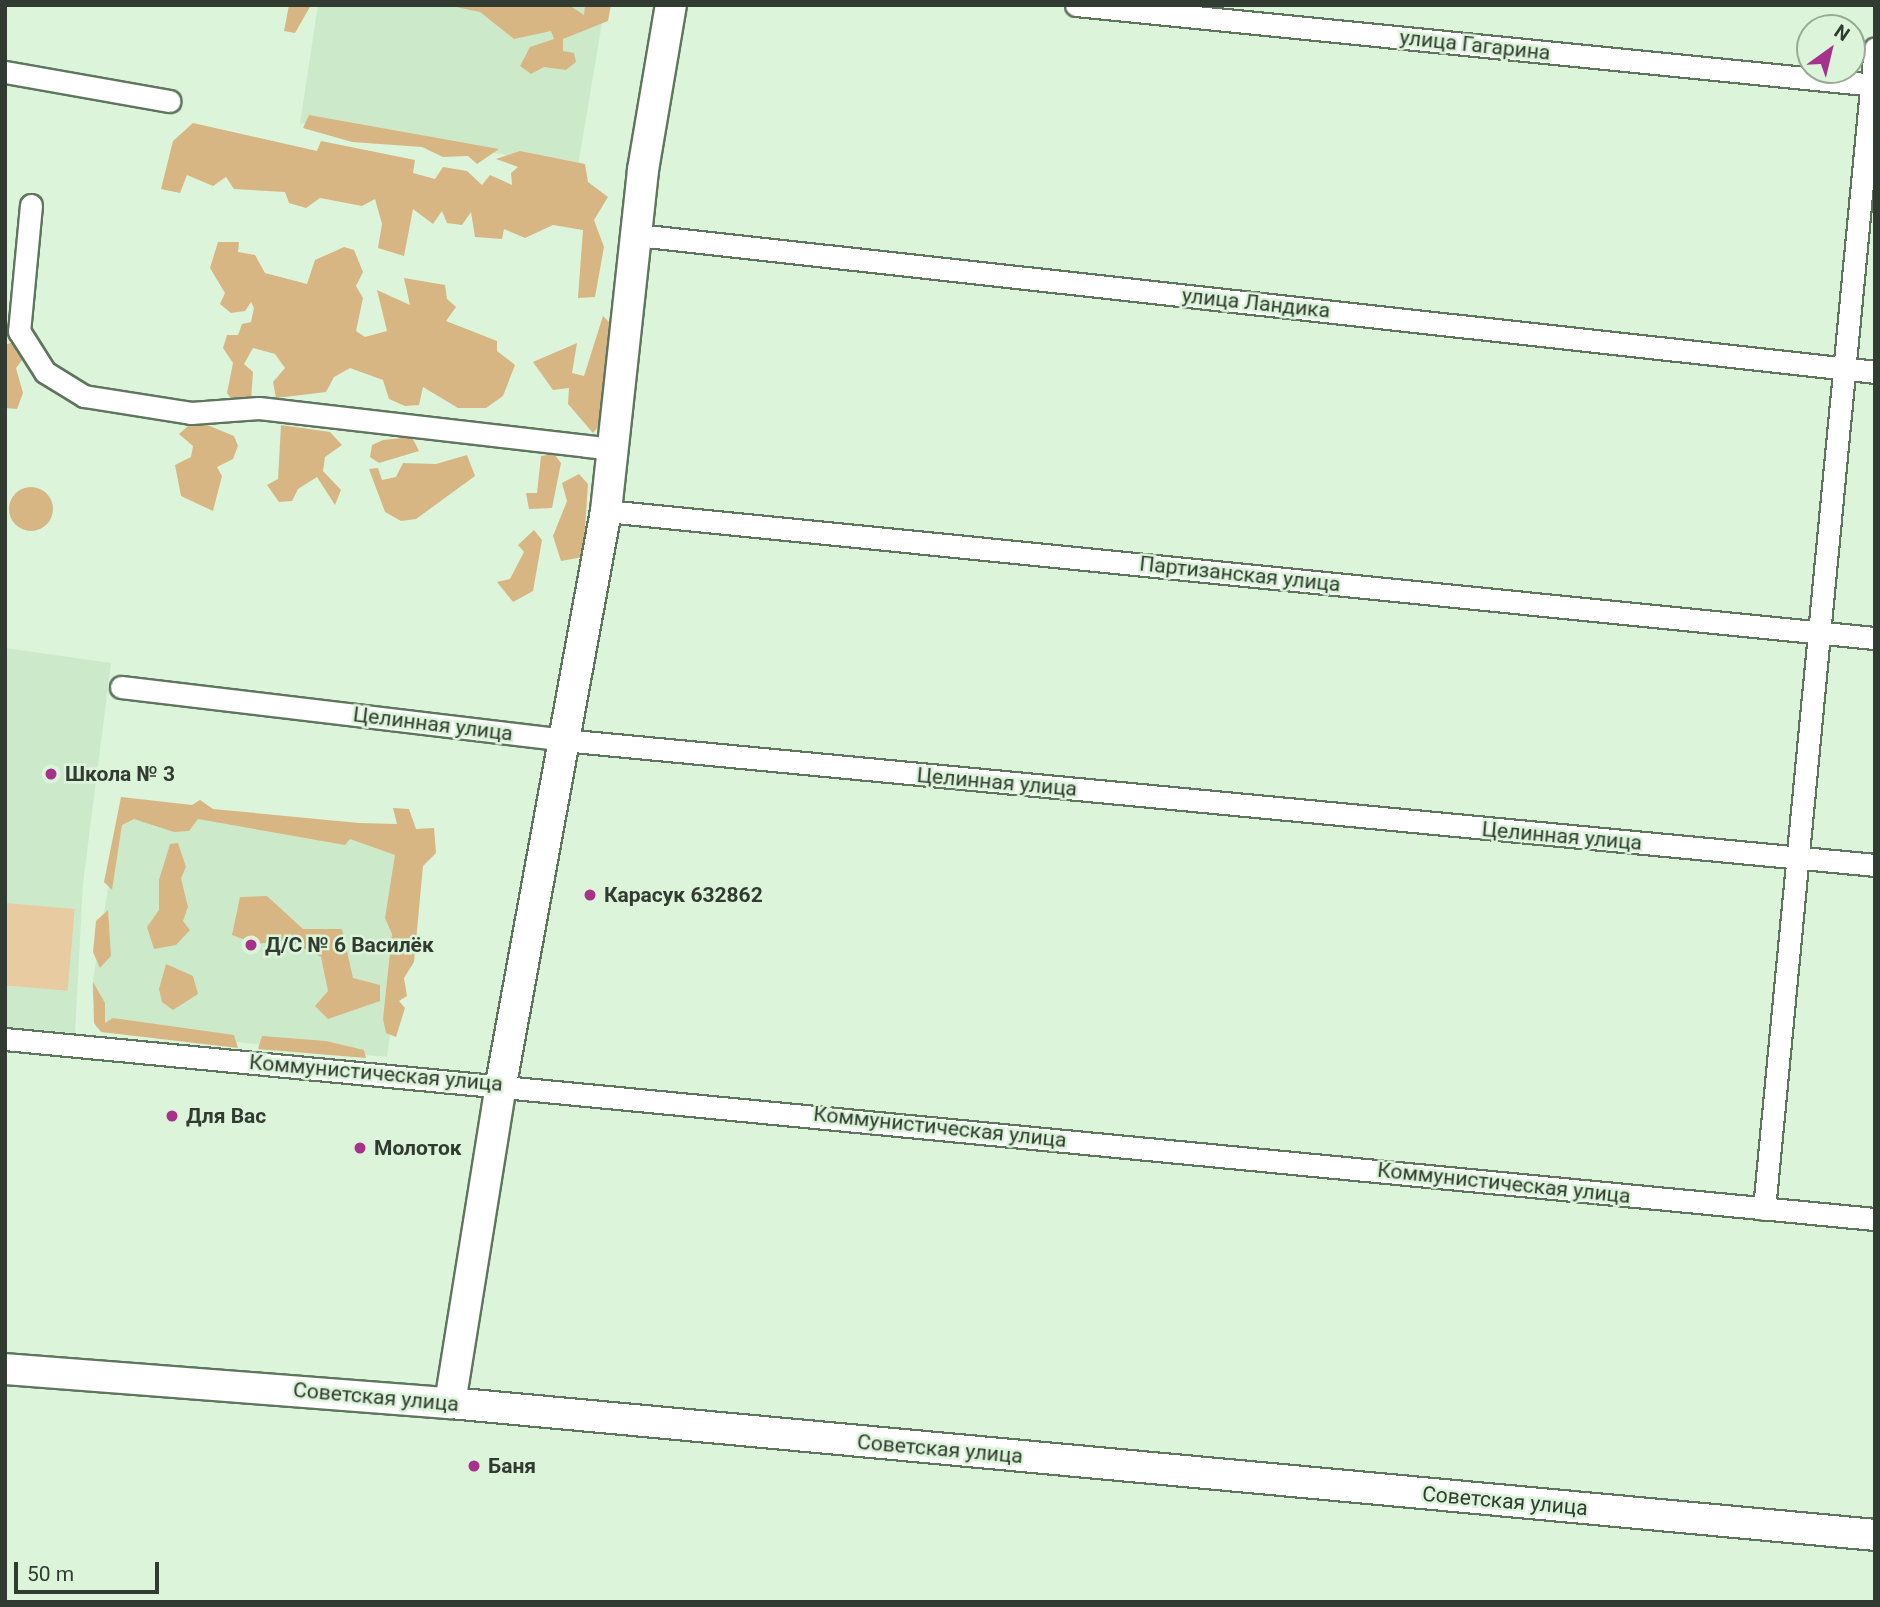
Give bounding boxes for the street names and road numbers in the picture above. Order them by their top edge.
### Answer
street label: улица Гагарина [1398,25,1552,65]
street label: улица Ландика [1181,283,1331,323]
street label: Партизанская улица [1138,551,1342,597]
street label: Целинная улица [352,702,514,746]
street label: Целинная улица [916,762,1078,802]
street label: Целинная улица [1481,816,1643,856]
street label: Коммунистическая улица [248,1049,504,1097]
street label: Коммунистическая улица [812,1101,1068,1153]
street label: Коммунистическая улица [1376,1157,1632,1209]
street label: Советская улица [292,1377,460,1417]
street label: Советская улица [856,1429,1024,1469]
street label: Советская улица [1421,1481,1589,1521]

